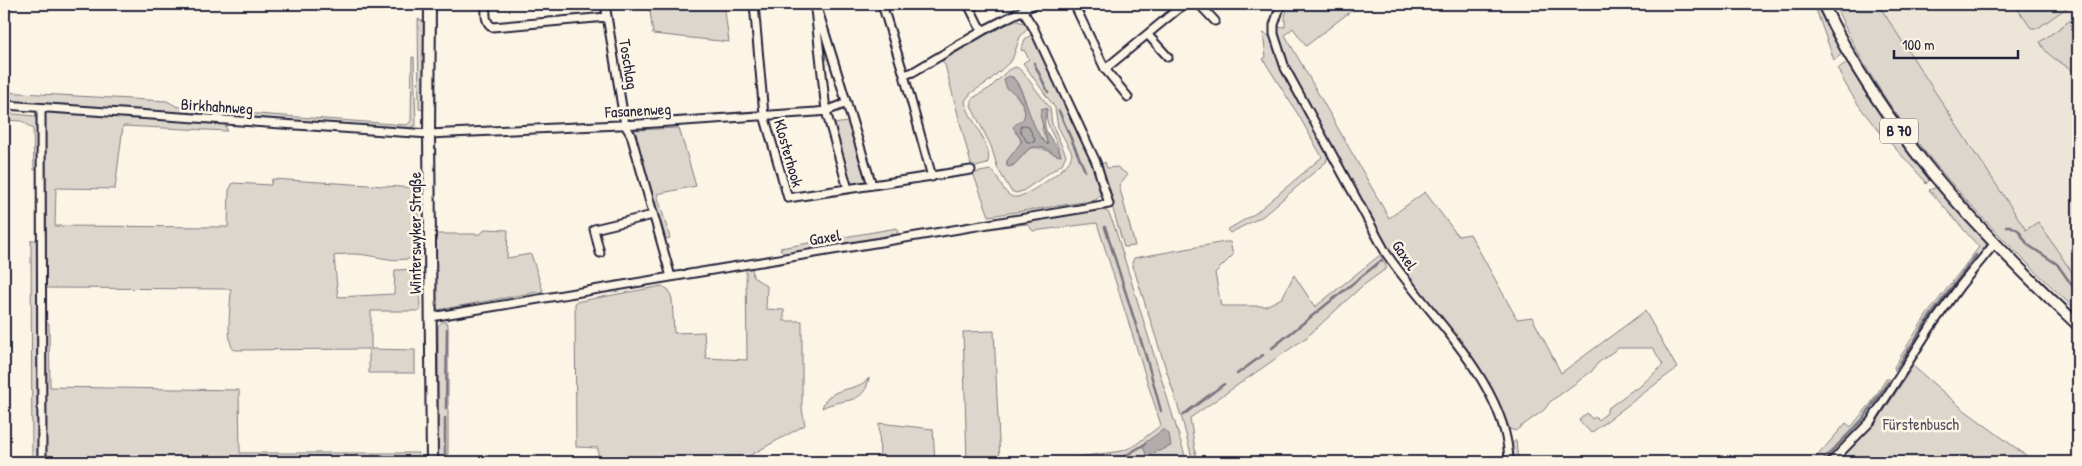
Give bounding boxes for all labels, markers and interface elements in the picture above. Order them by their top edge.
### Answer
scale bar [1894,28,2018,60]
text: 100 m [1902,34,1935,55]
street label: Toschlag [614,37,644,91]
street label: Birkhahnweg [180,93,254,119]
street label: Fasanenweg [603,97,672,123]
street label: Klosterhook [769,117,809,190]
road number: B 70 [1880,118,1918,144]
street label: Winterswyker Straße [404,171,426,294]
street label: Gaxel [808,224,843,250]
street label: Gaxel [1387,236,1423,275]
park label: Fürstenbusch [1882,413,1959,435]

